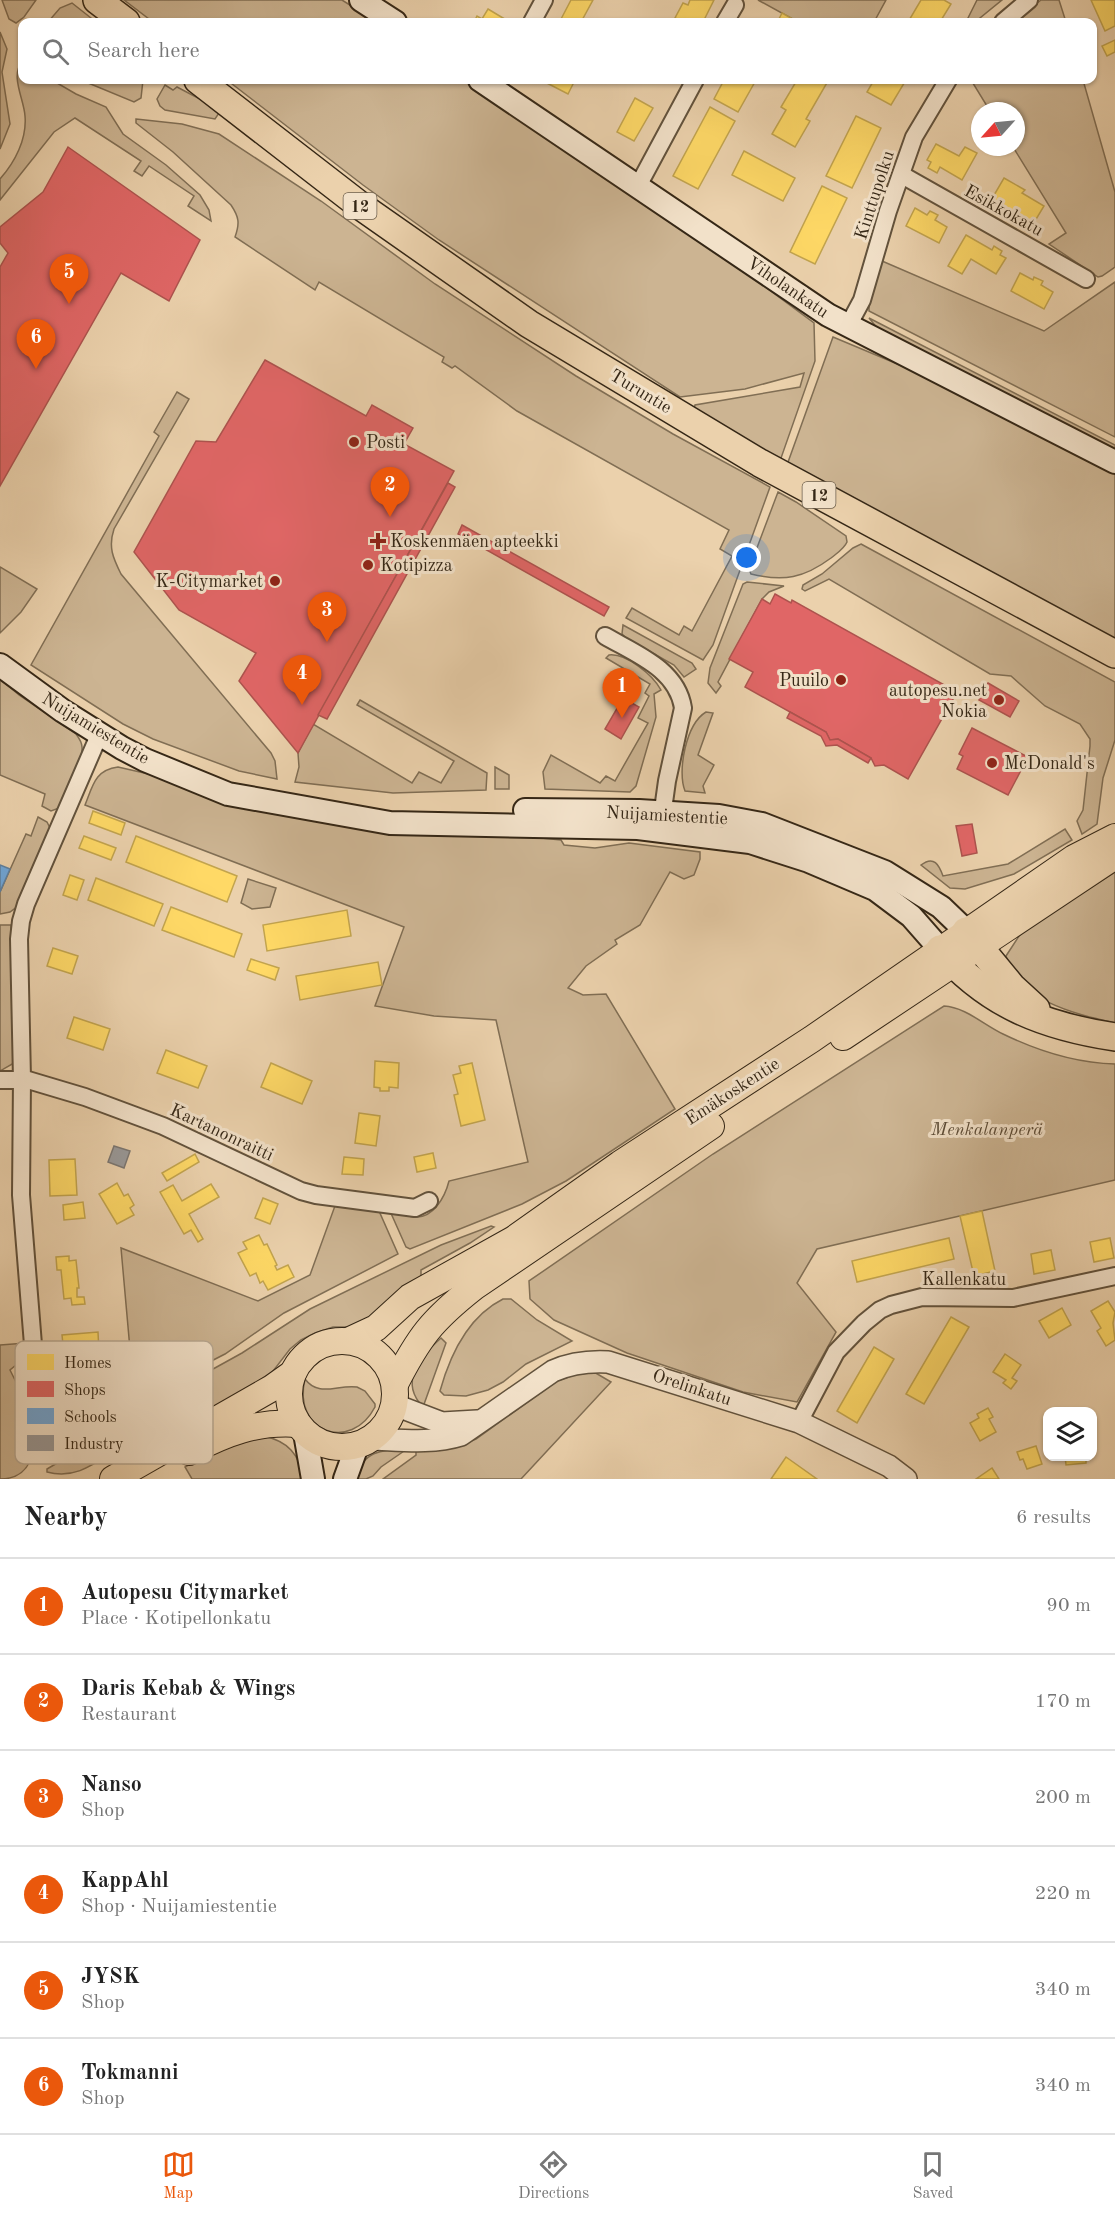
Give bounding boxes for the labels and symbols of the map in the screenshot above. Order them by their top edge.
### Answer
north arrow [971,102,1025,156]
street label: Kinttupolku [852,148,898,242]
street label: Esikkokatu [961,182,1046,240]
road number: 12 [344,193,376,219]
pin: 5 [50,254,88,304]
street label: Viholankatu [743,254,832,322]
pin: 6 [16,320,56,369]
street label: Turuntie [606,366,675,417]
place label: Posti [366,434,405,452]
marker: Posti [347,435,361,449]
pin: 2 [370,468,410,517]
road number: 12 [802,482,836,508]
place label: Koskenmäen apteekki [390,533,559,551]
marker: Koskenmäen apteekki [371,534,385,548]
your location [732,543,761,572]
place label: Kotipizza [380,557,453,575]
marker: Kotipizza [361,558,375,572]
place label: K-Citymarket [155,573,263,591]
marker: K-Citymarket [268,574,282,588]
pin: 3 [308,592,346,642]
pin: 4 [282,656,322,705]
pin: 1 [602,668,642,718]
place label: Puuilo [779,672,829,690]
marker: Puuilo [834,673,848,687]
place label: autopesu.net Nokia [889,682,987,721]
street label: Nuijamiestentie [39,690,152,768]
marker: autopesu.net Nokia [992,693,1006,707]
place label: McDonald's [1004,755,1095,773]
marker: McDonald's [985,756,999,770]
street label: Nuijamiestentie [606,804,728,828]
street label: Emäkoskentie [682,1055,783,1129]
street label: Kartanonraitti [167,1101,276,1165]
park label: Menkalanperä [930,1121,1043,1139]
street label: Kallenkatu [922,1271,1007,1289]
legend [15,1341,213,1464]
text: Homes [64,1356,112,1372]
street label: Orelinkatu [650,1367,734,1409]
text: Shops [64,1383,106,1399]
text: Schools [64,1410,117,1426]
text: Industry [64,1437,124,1453]

